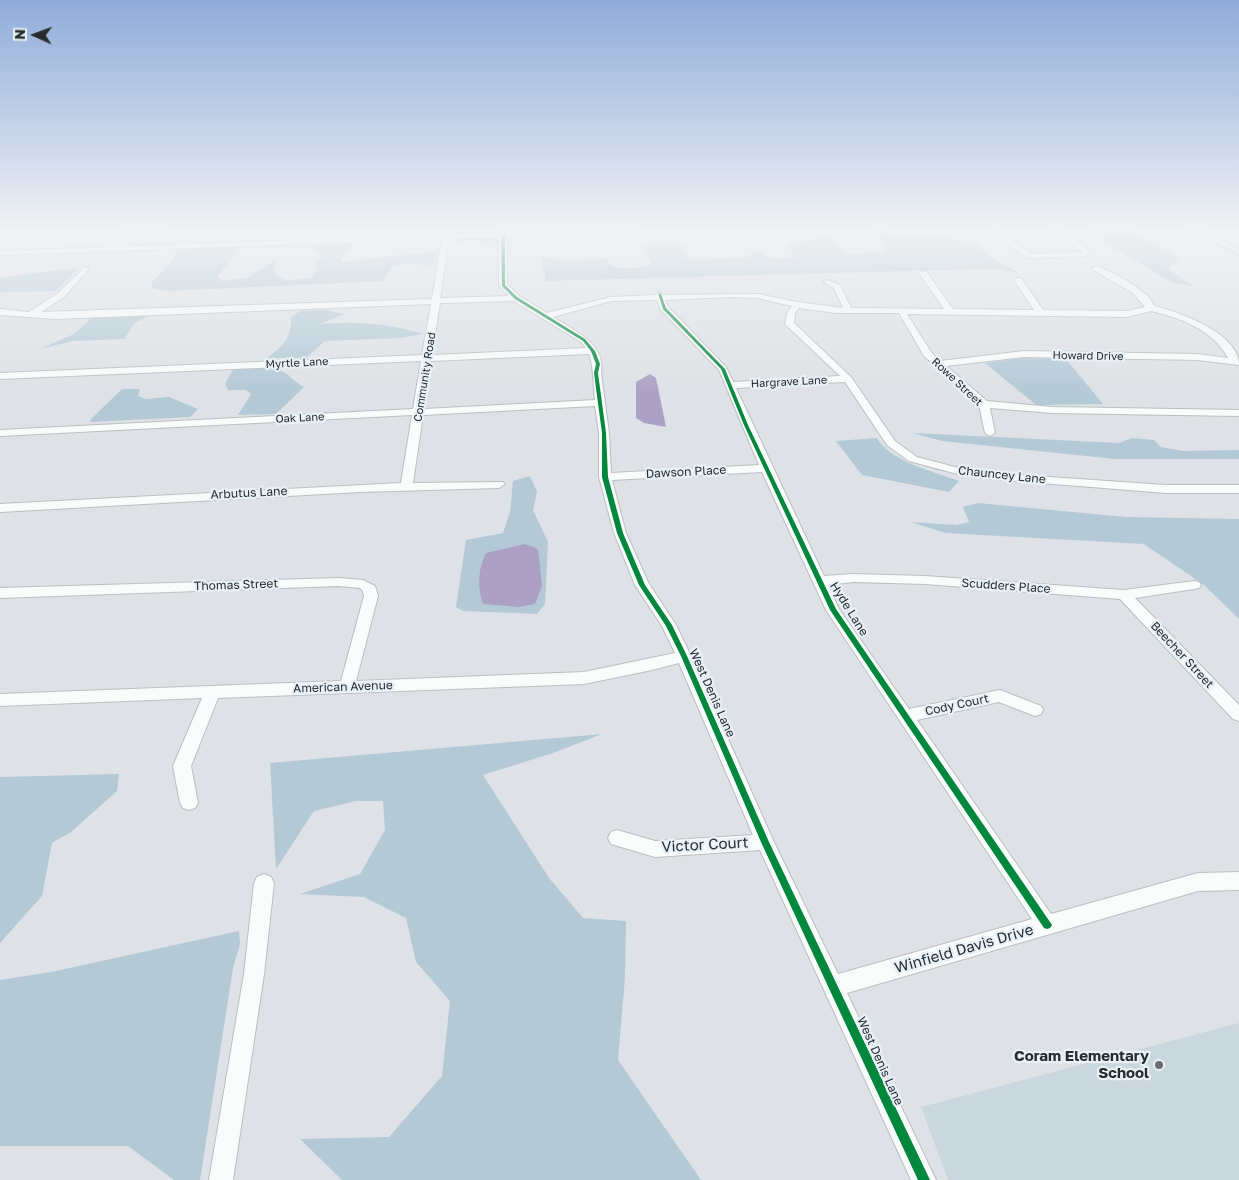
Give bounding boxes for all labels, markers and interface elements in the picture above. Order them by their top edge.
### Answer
north arrow [10,10,60,60]
text: N [11,29,28,40]
street label: Community Road [411,331,439,423]
street label: Howard Drive [1053,349,1123,363]
street label: Myrtle Lane [265,355,329,371]
street label: Rowe Street [929,355,985,409]
street label: Hargrave Lane [750,373,828,391]
street label: Oak Lane [275,410,325,426]
street label: Dawson Place [645,463,727,481]
street label: Chauncey Lane [957,463,1047,487]
street label: Arbutus Lane [210,484,288,502]
street label: Thomas Street [194,576,278,594]
street label: Scudders Place [961,576,1051,596]
street label: Hyde Lane [827,579,871,639]
street label: Beecher Street [1147,619,1217,691]
street label: West Denis Lane [686,646,738,740]
street label: American Avenue [293,678,393,696]
street label: Cody Court [924,691,990,719]
street label: Victor Court [661,834,749,856]
street label: Winfield Davis Drive [893,921,1035,977]
street label: West Denis Lane [854,1014,906,1108]
place label: Coram Elementary School [1014,1047,1149,1082]
marker: Coram Elementary School [1153,1059,1165,1071]

